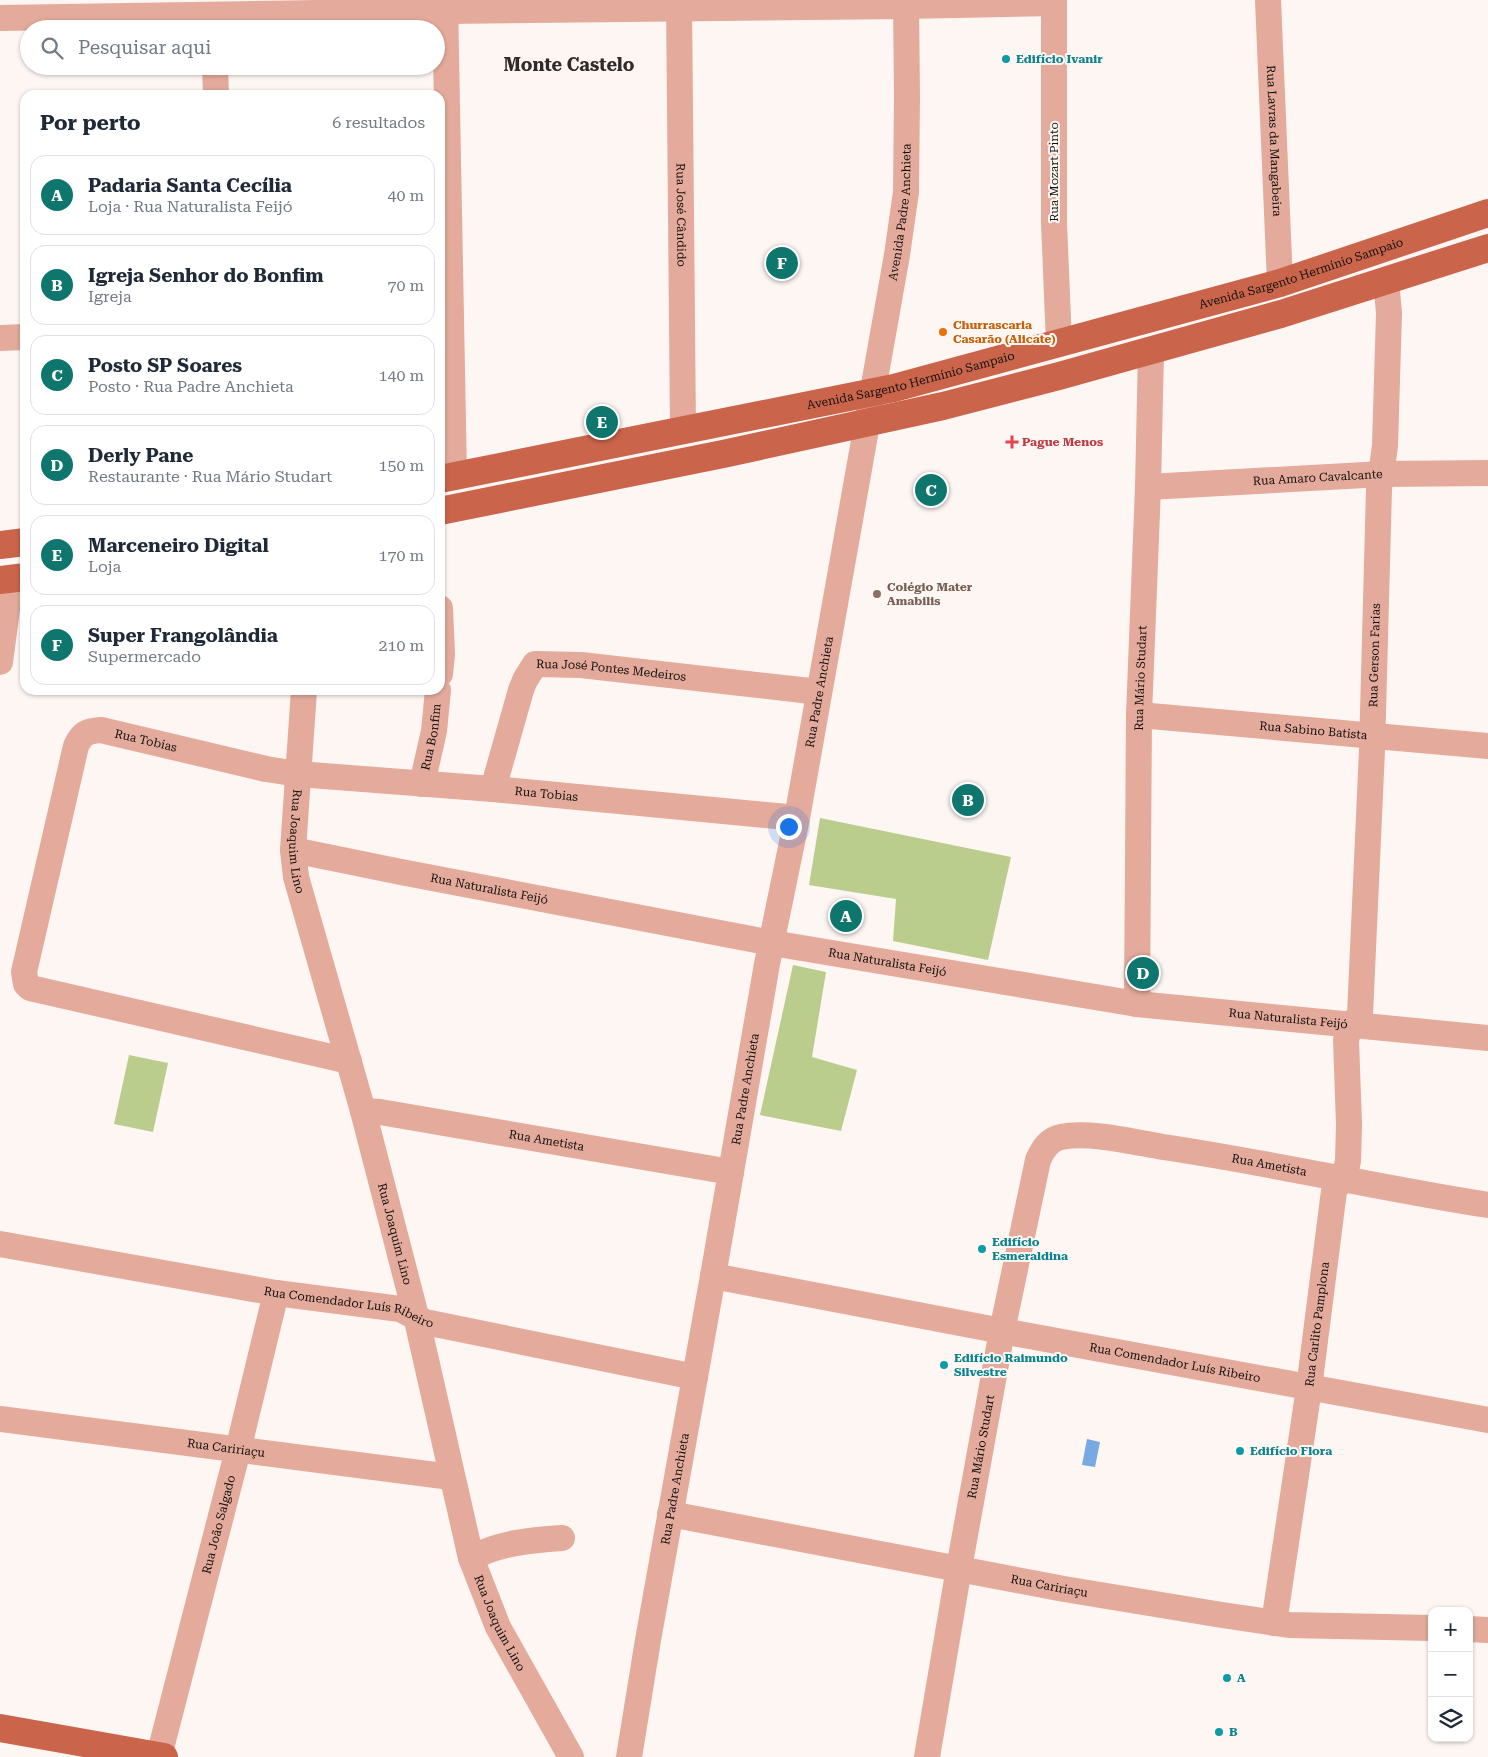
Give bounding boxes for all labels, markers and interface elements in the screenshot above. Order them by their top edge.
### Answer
search box [20,20,445,75]
icon: search [38,34,66,62]
text: Pesquisar aqui [78,36,211,59]
place label: Edifício Ivanir [1016,52,1103,66]
marker: Edifício Ivanir [1000,53,1012,65]
district label: Monte Castelo [504,54,635,75]
street label: Rua Lavras da Mangabeira [1264,65,1284,217]
text: Por perto [40,111,141,135]
text: 6 resultados [332,113,425,132]
street label: Rua Mozart Pinto [1047,122,1061,222]
street label: Avenida Padre Anchieta [886,143,914,282]
street label: Rua José Cândido [674,163,688,267]
text: Padaria Santa Cecília [88,174,292,197]
text: A [51,186,63,205]
text: 40 m [387,186,424,205]
text: Loja · Rua Naturalista Feijó [88,197,293,216]
street label: Avenida Sargento Hermínio Sampaio [1197,235,1405,312]
pin: F [766,244,798,282]
text: Igreja Senhor do Bonfim [88,264,324,287]
text: B [51,276,63,295]
text: 70 m [387,276,424,295]
text: Igreja [88,287,132,306]
place label: Churrascaria Casarão (Alicate) [953,318,1056,346]
marker: Churrascaria Casarão (Alicate) [937,326,949,338]
street label: Avenida Sargento Hermínio Sampaio [806,349,1016,412]
text: Posto SP Soares [88,354,242,377]
text: C [51,366,63,385]
text: 140 m [378,366,424,385]
text: Posto · Rua Padre Anchieta [88,377,294,396]
pin: E [586,403,618,441]
place label: Pague Menos [1022,435,1103,449]
marker: Pague Menos [1006,436,1018,448]
text: Derly Pane [88,444,193,467]
text: D [51,456,63,475]
text: 150 m [378,456,424,475]
text: Restaurante · Rua Mário Studart [88,467,332,486]
street label: Rua Amaro Cavalcante [1252,467,1383,488]
pin: C [915,471,947,509]
text: Marceneiro Digital [88,534,269,557]
text: E [52,546,62,565]
text: 170 m [378,546,424,565]
text: Loja [88,557,121,576]
place label: Colégio Mater Amabilis [887,580,973,608]
marker: Colégio Mater Amabilis [871,588,883,600]
street label: Rua Gerson Farias [1366,603,1383,708]
text: Super Frangolândia [88,624,278,647]
street label: Rua Mário Studart [1132,625,1150,731]
street label: Rua Padre Anchieta [803,635,836,749]
text: F [52,636,62,655]
text: 210 m [378,636,424,655]
text: Supermercado [88,647,201,666]
street label: Rua José Pontes Medeiros [536,657,687,684]
street label: Rua Bonfim [418,703,444,772]
street label: Rua Sabino Batista [1259,719,1368,742]
street label: Rua Tobias [113,726,179,755]
pin: B [952,781,984,819]
street label: Rua Tobias [514,784,579,804]
street label: Rua Joaquim Lino [286,789,307,895]
your location [776,814,802,840]
street label: Rua Naturalista Feijó [429,871,549,907]
pin: A [830,897,862,935]
street label: Rua Naturalista Feijó [827,946,948,979]
pin: D [1127,954,1159,992]
street label: Rua Naturalista Feijó [1228,1006,1348,1031]
street label: Rua Padre Anchieta [729,1032,762,1146]
street label: Rua Ametista [508,1127,586,1154]
street label: Rua Ametista [1231,1151,1308,1179]
street label: Rua Joaquim Lino [375,1182,415,1286]
place label: Edifício Esmeraldina [992,1235,1068,1263]
marker: Edifício Esmeraldina [976,1243,988,1255]
street label: Rua Carlito Pamplona [1302,1260,1332,1387]
street label: Rua Comendador Luís Ribeiro [263,1284,435,1331]
street label: Rua Comendador Luís Ribeiro [1088,1340,1262,1385]
place label: Edifício Raimundo Silvestre [954,1351,1068,1379]
marker: Edifício Raimundo Silvestre [938,1359,950,1371]
street label: Rua Mário Studart [965,1393,997,1500]
street label: Rua Padre Anchieta [658,1432,692,1546]
street label: Rua Caririaçu [186,1436,266,1460]
place label: Edifício Flora [1250,1444,1332,1458]
marker: Edifício Flora [1234,1445,1246,1457]
street label: Rua João Salgado [199,1474,238,1576]
street label: Rua Caririaçu [1009,1572,1089,1600]
street label: Rua Joaquim Lino [471,1573,528,1674]
map controls [1428,1607,1473,1742]
button: + [1428,1607,1473,1652]
button: − [1428,1652,1473,1697]
place label: A [1237,1671,1246,1685]
marker: A [1221,1672,1233,1684]
button: layers [1428,1697,1473,1742]
place label: B [1229,1725,1238,1739]
marker: B [1213,1726,1225,1738]

